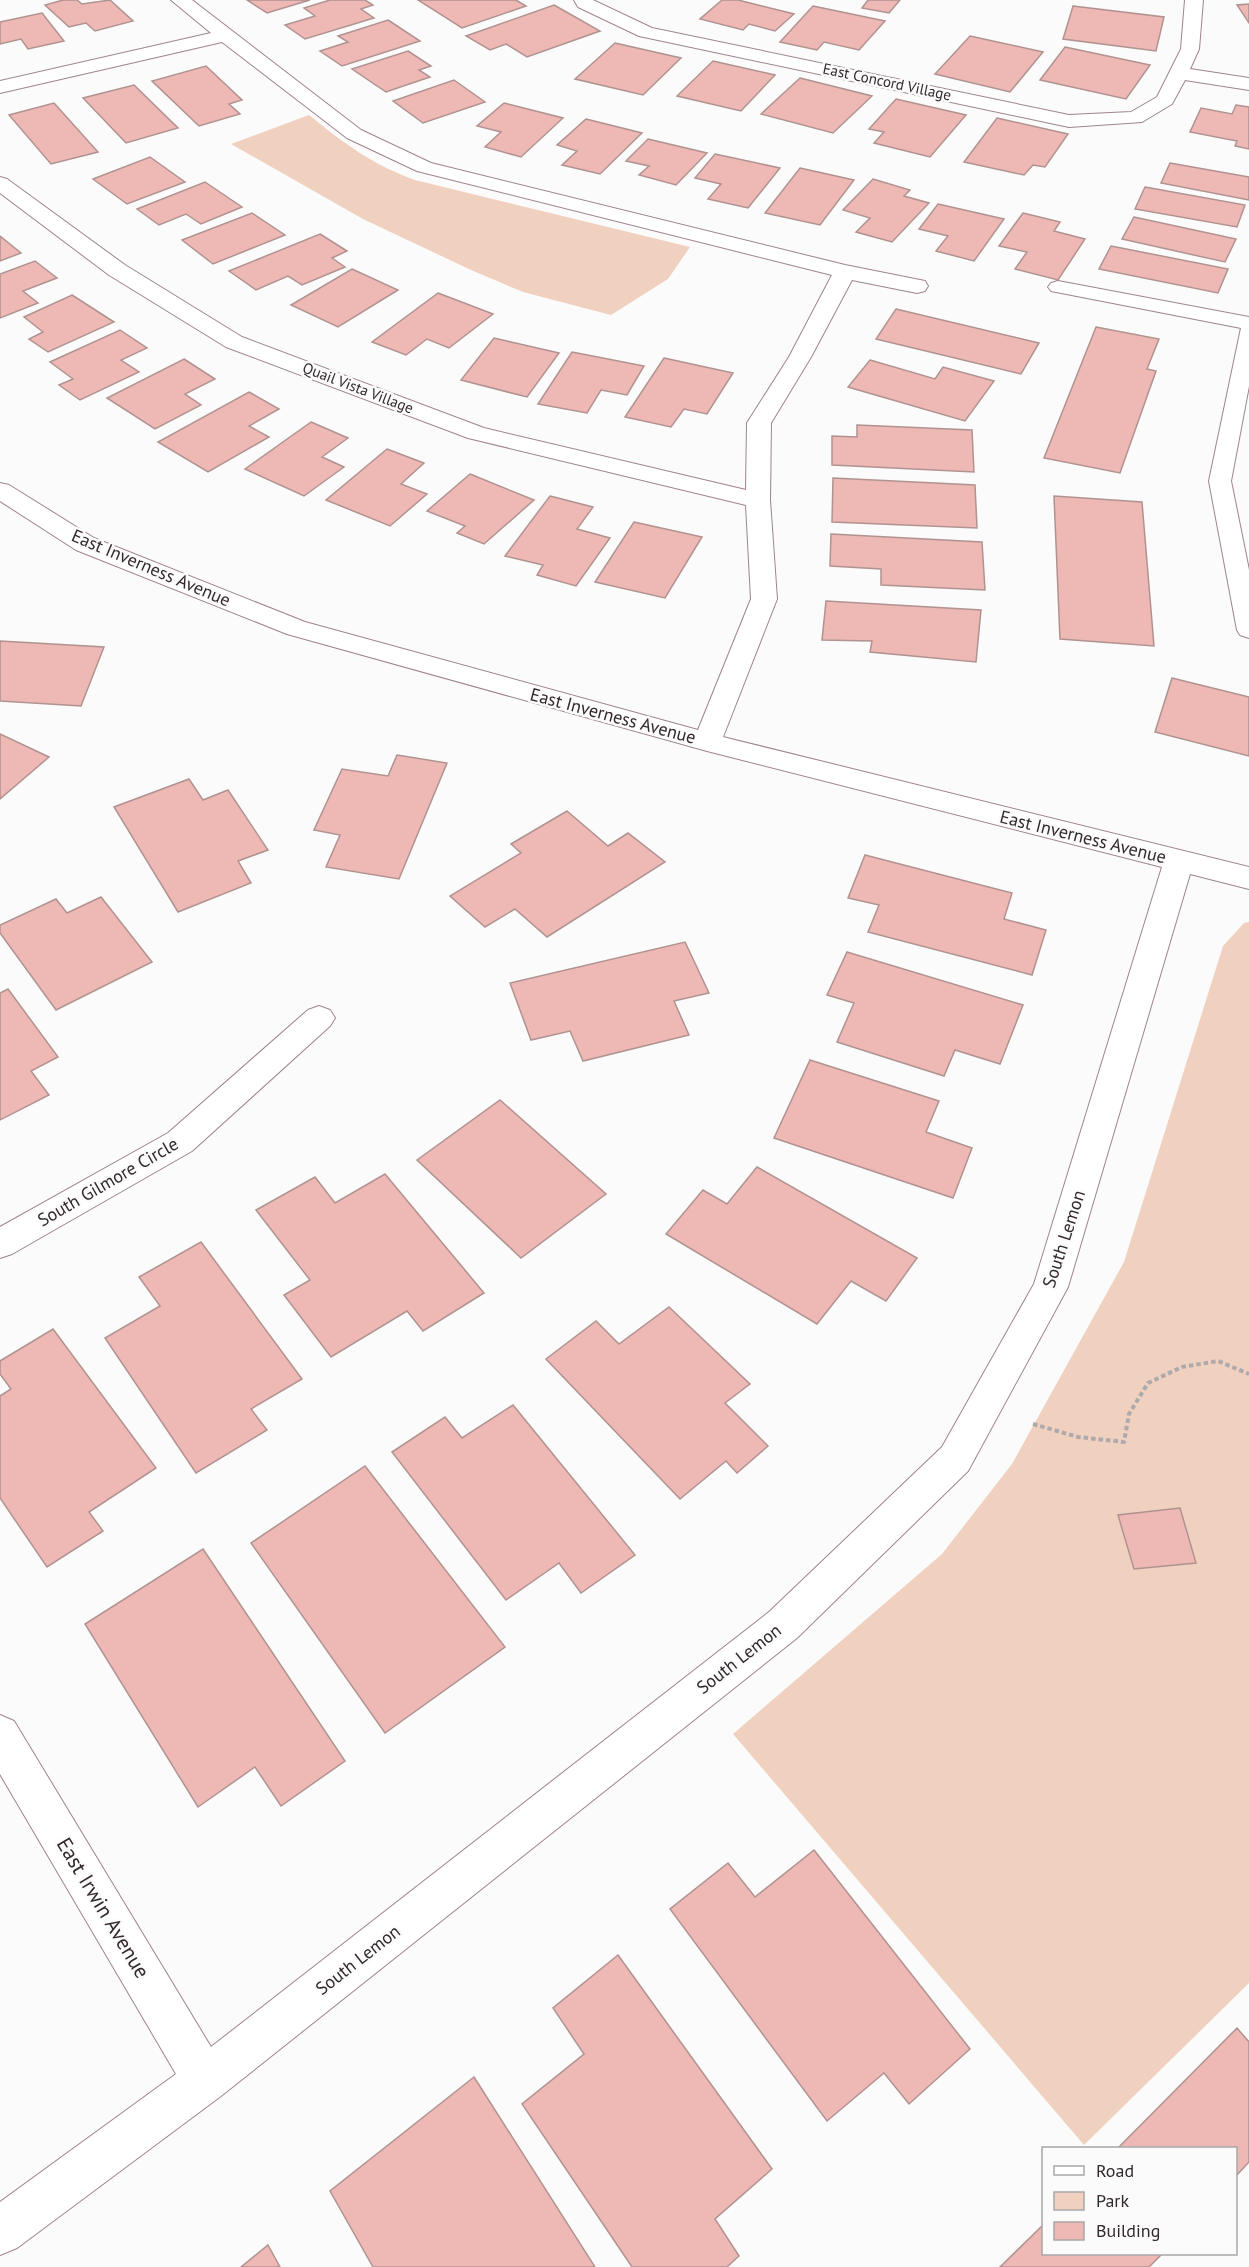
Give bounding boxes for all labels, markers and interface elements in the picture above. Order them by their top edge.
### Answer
street label: East Concord Village [821,59,953,104]
street label: Quail Vista Village [300,358,416,417]
street label: East Inverness Avenue [68,524,234,611]
street label: East Inverness Avenue [528,682,698,749]
street label: East Inverness Avenue [998,805,1169,868]
street label: South Gilmore Circle [33,1132,182,1231]
street label: South Lemon [1037,1187,1090,1291]
street label: South Lemon [692,1618,786,1699]
street label: East Irwin Avenue [51,1832,156,1983]
street label: South Lemon [311,1919,405,2000]
legend [1042,2147,1237,2255]
text: Road [1096,2159,1134,2182]
text: Park [1096,2189,1129,2212]
text: Building [1096,2219,1160,2242]

